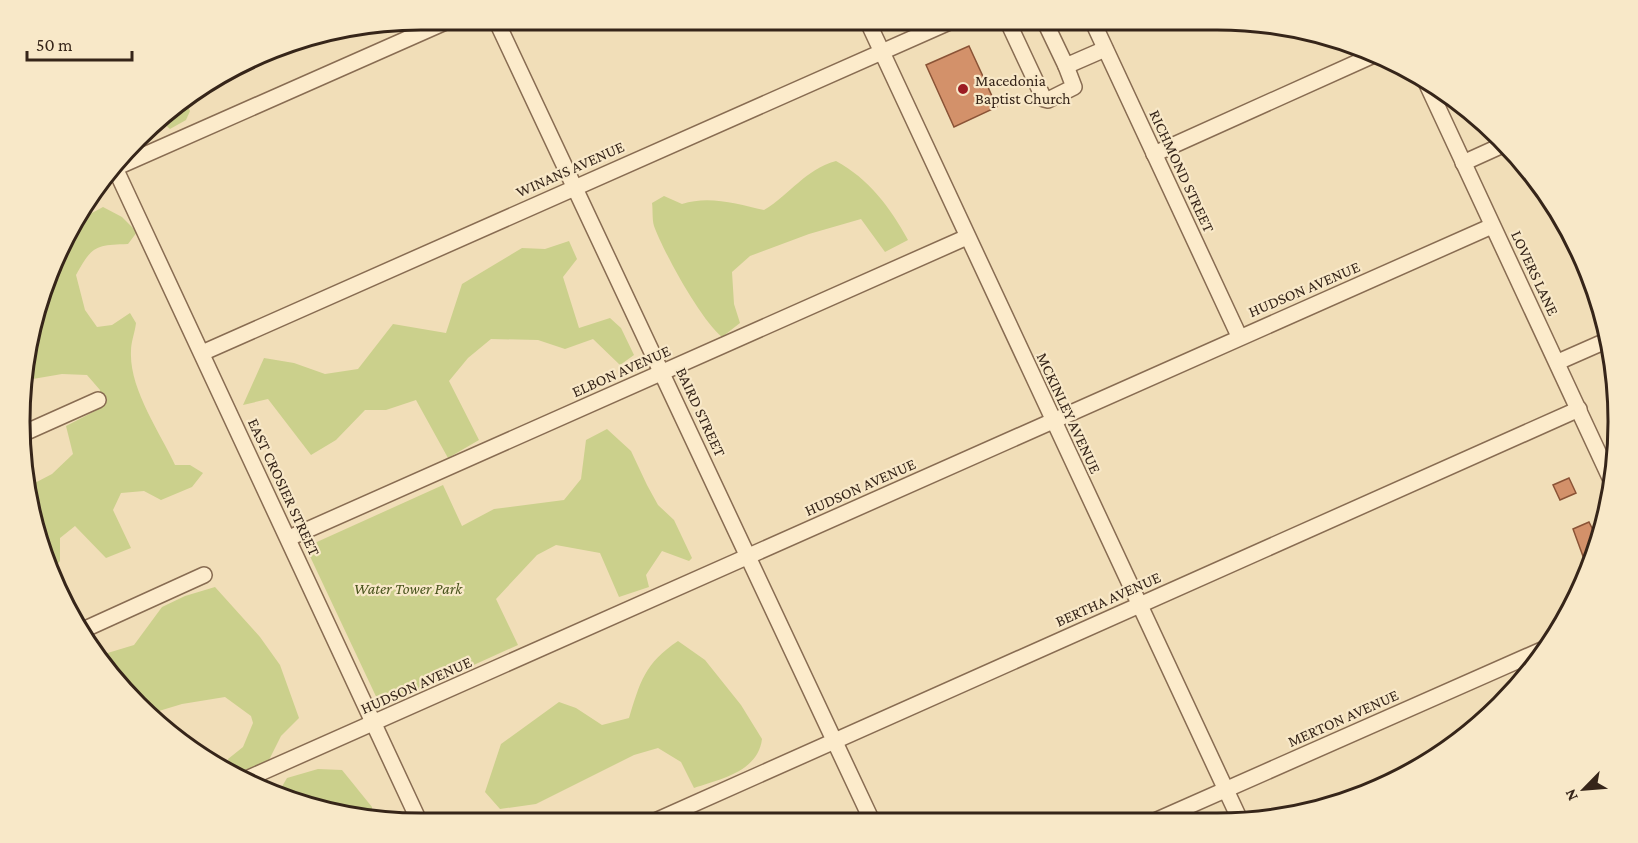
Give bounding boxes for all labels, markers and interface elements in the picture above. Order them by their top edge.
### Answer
scale bar [27,24,132,62]
text: 50 m [36,35,73,55]
place label: Macedonia Baptist Church [975,72,1071,108]
marker: Macedonia Baptist Church [956,82,970,96]
street label: RICHMOND STREET [1146,107,1218,235]
street label: WINANS AVENUE [513,137,627,200]
street label: LOVERS LANE [1508,228,1562,318]
street label: HUDSON AVENUE [1246,258,1363,320]
street label: ELBON AVENUE [569,342,673,400]
street label: MCKINLEY AVENUE [1034,350,1105,476]
street label: BAIRD STREET [673,365,729,459]
street label: EAST CROSIER STREET [245,416,323,559]
street label: HUDSON AVENUE [802,455,918,519]
street label: BERTHA AVENUE [1053,568,1164,630]
park label: Water Tower Park [354,580,463,597]
street label: HUDSON AVENUE [358,653,474,717]
street label: MERTON AVENUE [1285,686,1401,750]
north arrow [1554,759,1614,819]
text: N [1561,787,1581,804]

